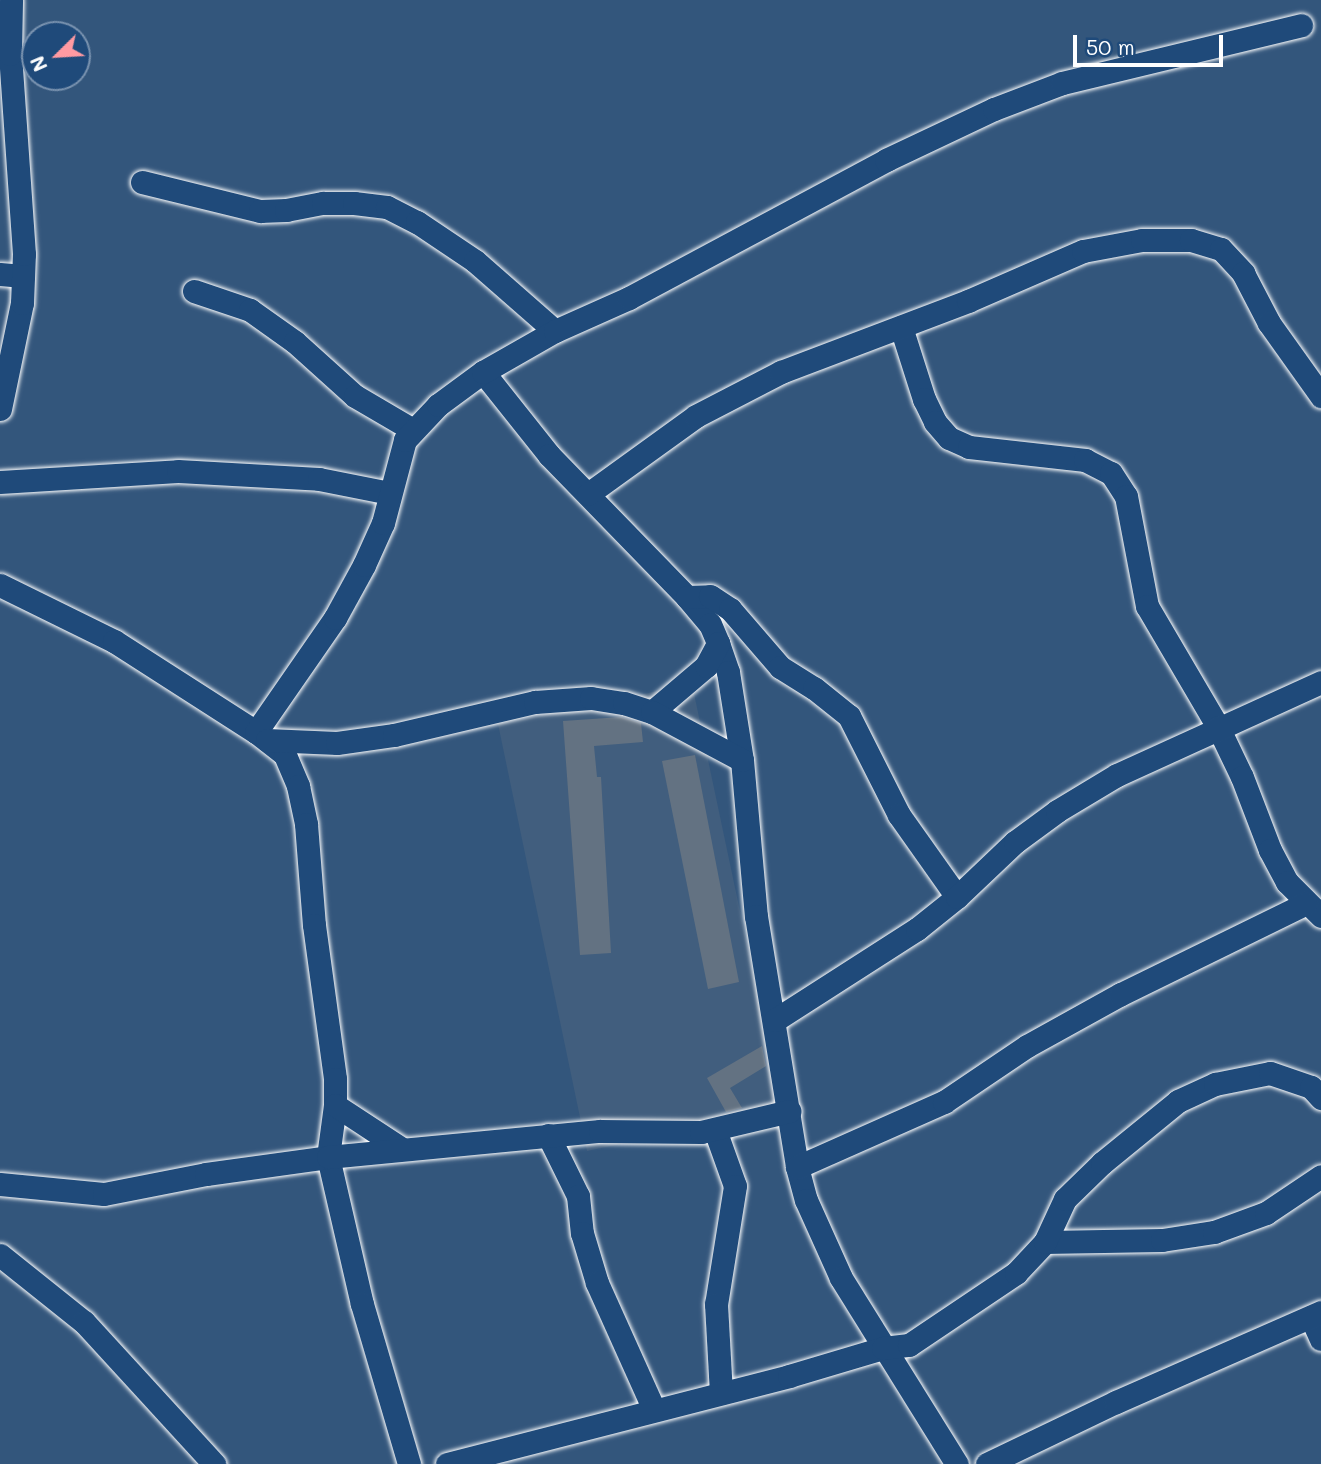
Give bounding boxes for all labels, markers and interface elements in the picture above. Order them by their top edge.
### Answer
north arrow [21,21,91,91]
scale bar [1076,21,1226,65]
text: 50 m [1086,33,1135,60]
text: N [24,52,53,76]

